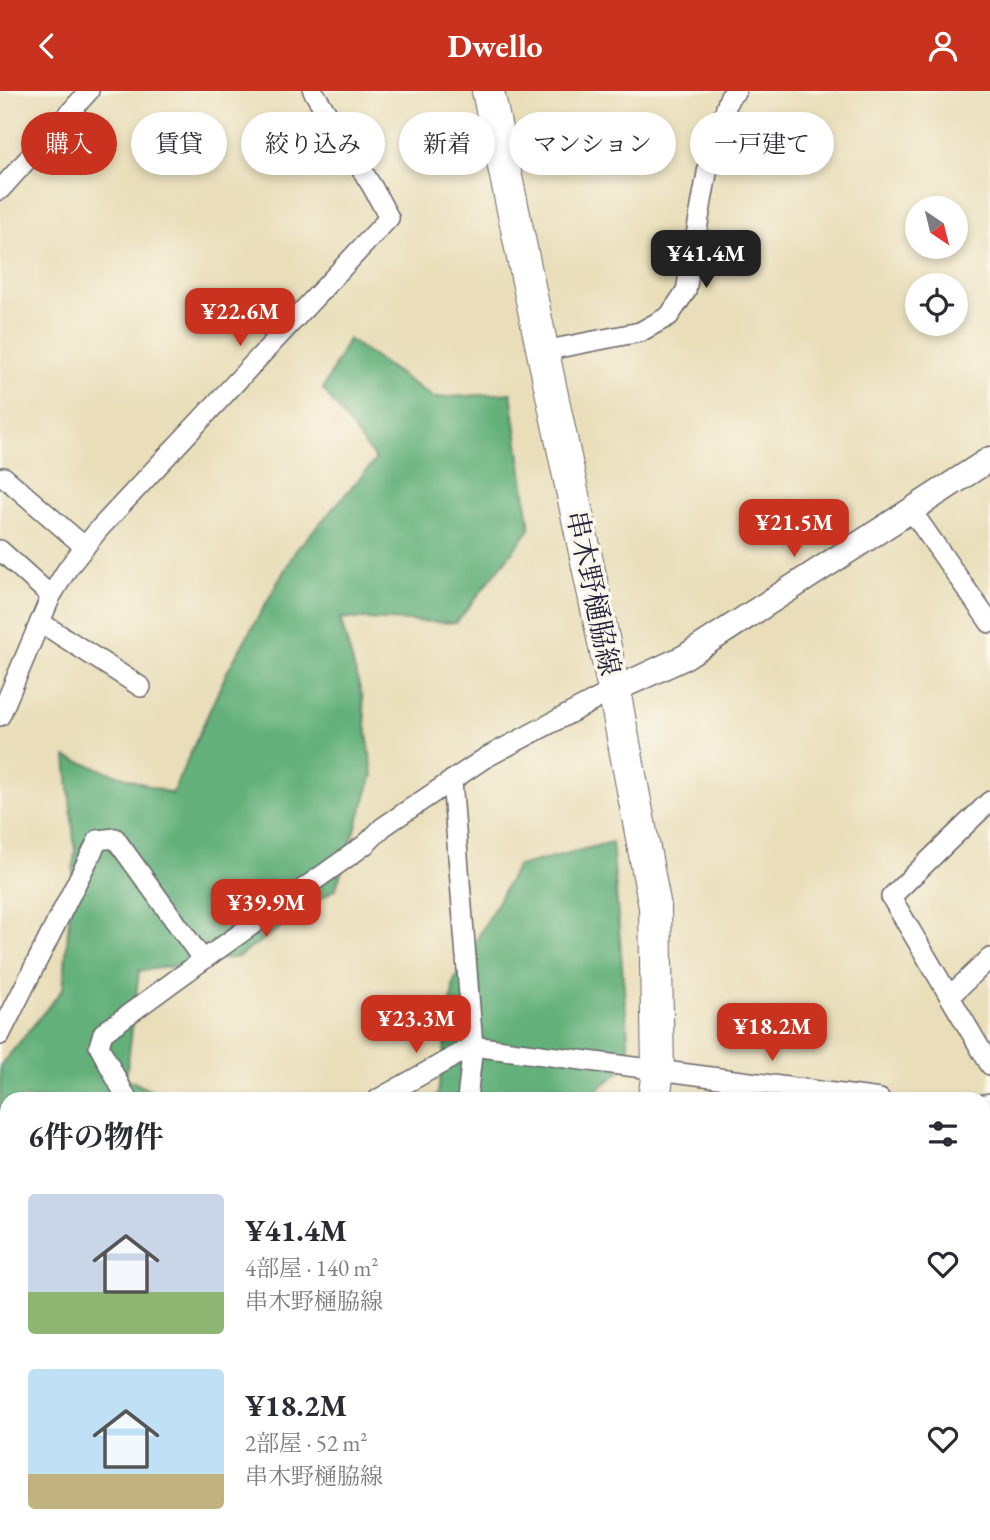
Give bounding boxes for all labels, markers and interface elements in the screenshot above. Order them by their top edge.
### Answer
text: Dwello [447,25,543,67]
icon: back [28,27,66,65]
icon: person [924,27,962,65]
chip: 購入 [21,112,117,175]
chip: 賃貸 [131,112,227,175]
chip: 絞り込み [241,112,385,175]
chip: 新着 [399,112,495,175]
chip: マンション [509,112,676,175]
chip: 一戸建て [690,112,834,175]
north arrow [905,196,968,259]
map controls [905,196,968,336]
pin: ¥41.4M [649,231,763,290]
text: ¥41.4M [667,238,745,268]
button: locate [905,273,968,336]
pin: ¥22.6M [183,289,297,348]
text: ¥22.6M [201,296,279,326]
pin: ¥21.5M [737,499,851,559]
street label: 串木野樋脇線 [559,507,629,679]
text: ¥21.5M [755,507,833,537]
pin: ¥39.9M [209,879,323,939]
text: ¥39.9M [227,887,305,917]
pin: ¥23.3M [359,995,473,1055]
text: ¥23.3M [377,1003,455,1033]
pin: ¥18.2M [715,1003,829,1063]
text: ¥18.2M [733,1011,811,1041]
icon: filters [924,1115,962,1153]
text: 6件の物件 [28,1117,164,1156]
text: ¥41.4M [245,1211,347,1250]
icon: home [84,1222,168,1306]
icon: heart [924,1245,962,1283]
text: 4部屋 · 140 m² [245,1253,378,1283]
text: 串木野樋脇線 [245,1286,383,1316]
text: ¥18.2M [245,1386,347,1425]
icon: home [84,1397,168,1481]
icon: heart [924,1420,962,1458]
text: 2部屋 · 52 m² [245,1428,367,1458]
text: 串木野樋脇線 [245,1461,383,1491]

